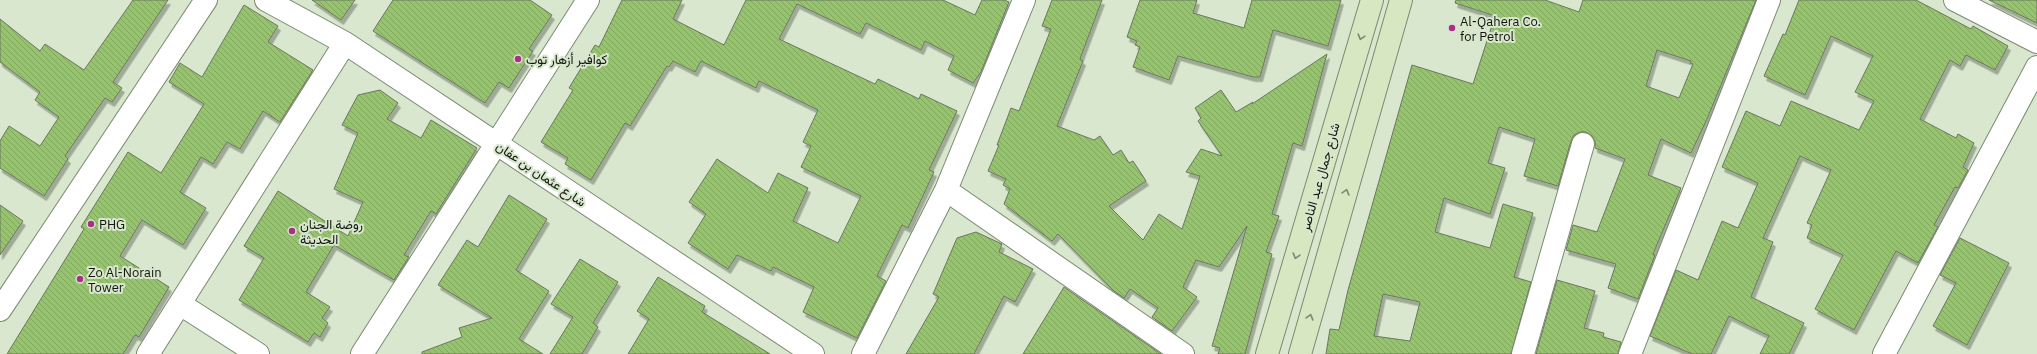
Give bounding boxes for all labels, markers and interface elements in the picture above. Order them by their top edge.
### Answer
place label: Al-Qahera Co. for Petrol [1460,13,1541,45]
marker: Al-Qahera Co. for Petrol [1447,23,1457,33]
one-way arrow [1357,34,1366,41]
place label: كوافير أزهار توب [526,51,608,68]
marker: كوافير أزهار توب [513,54,523,64]
street label: شارع جمال عبد الناصر [1296,121,1345,234]
street label: شارع عثمان بن عفان [492,138,589,211]
one-way arrow [1341,188,1350,195]
place label: PHG [99,216,125,233]
place label: روضة الجنان الحديثة [300,216,363,248]
marker: PHG [86,219,96,229]
marker: روضة الجنان الحديثة [287,226,297,236]
one-way arrow [1292,252,1301,259]
place label: Zo Al-Norain Tower [88,264,162,296]
marker: Zo Al-Norain Tower [75,274,85,284]
one-way arrow [1305,313,1314,320]

